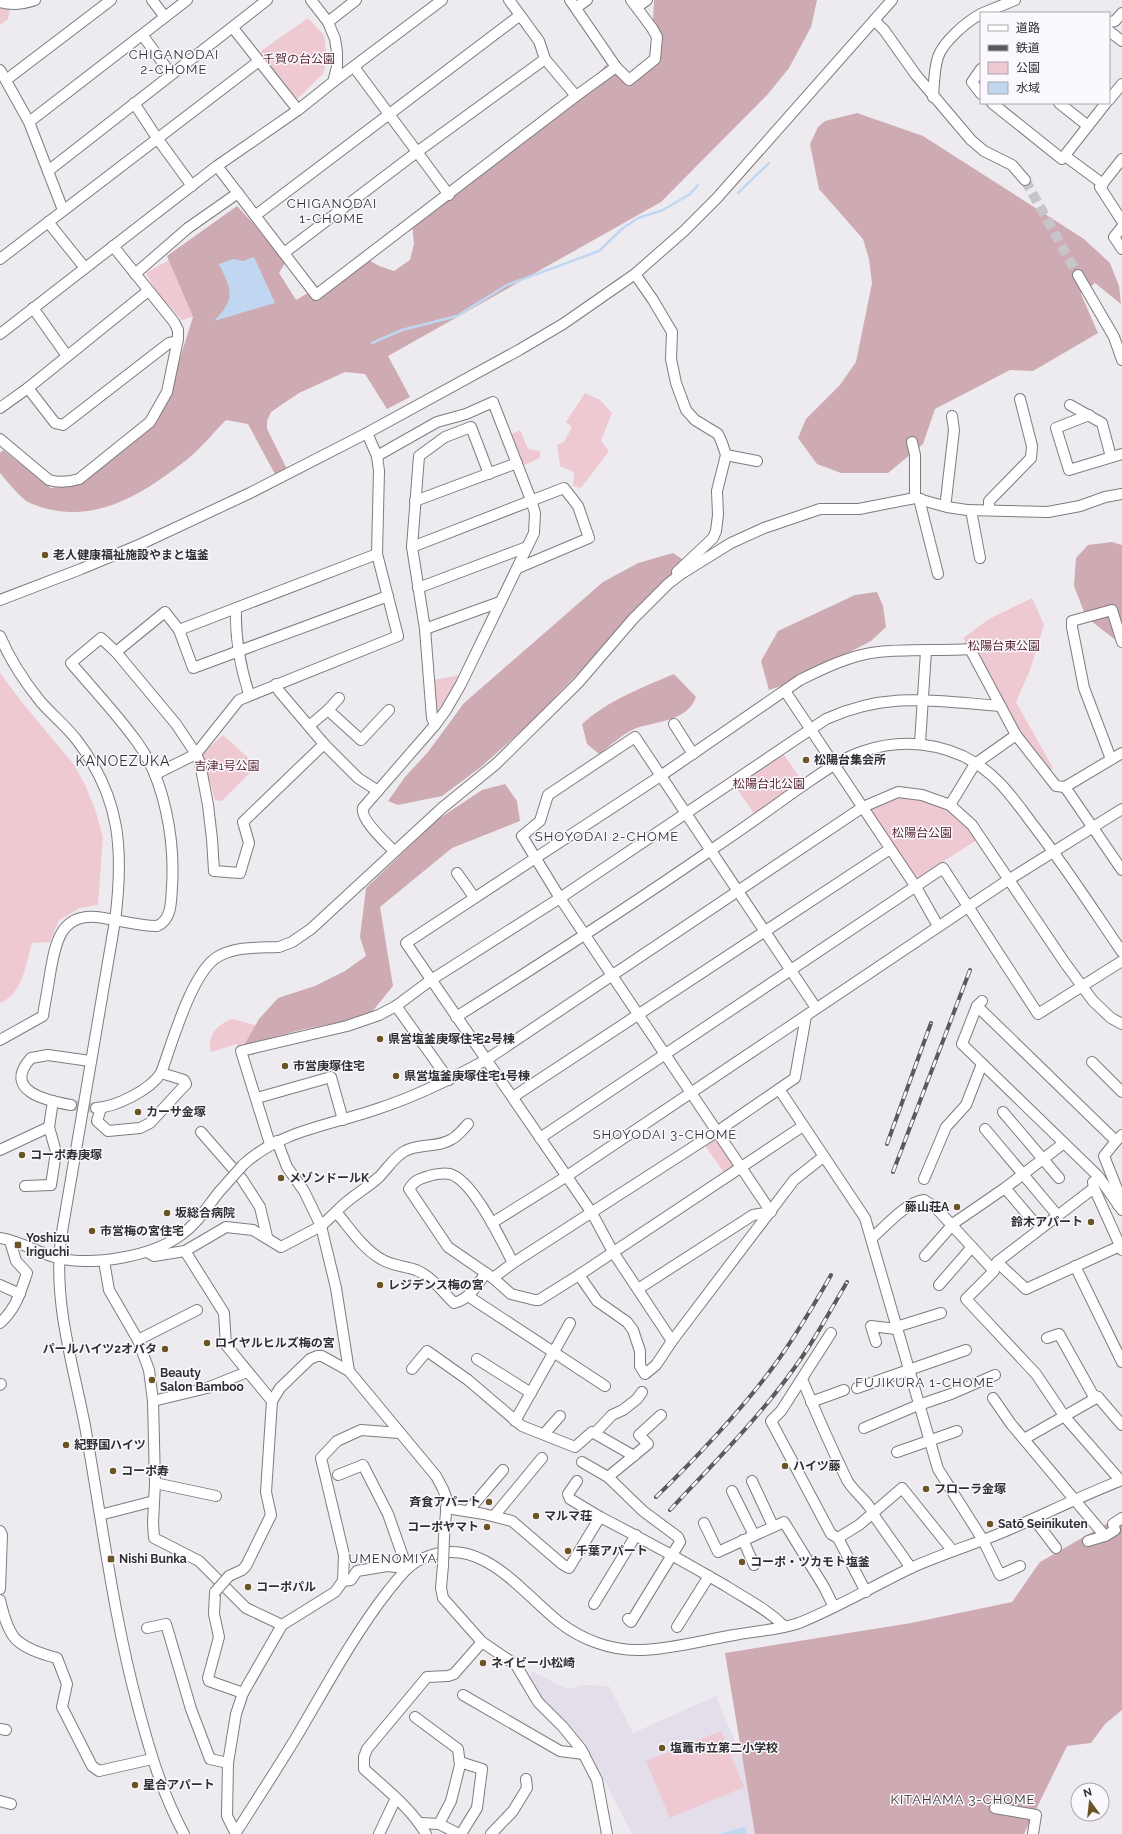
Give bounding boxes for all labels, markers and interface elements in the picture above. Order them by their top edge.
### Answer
legend [980,12,1110,104]
text: 道路 [1016,21,1040,35]
text: 鉄道 [1016,41,1040,55]
district label: CHIGANODAI 2-CHOME [129,47,219,77]
park label: 千賀の台公園 [263,52,335,66]
text: 公園 [1016,61,1040,75]
text: 水域 [1016,81,1040,95]
district label: CHIGANODAI 1-CHOME [287,196,377,226]
place label: 老人健康福祉施設やまと塩釜 [53,548,209,562]
marker: 老人健康福祉施設やまと塩釜 [40,550,50,560]
park label: 松陽台東公園 [968,639,1040,653]
district label: KANOEZUKA [75,753,171,769]
place label: 松陽台集会所 [814,753,886,767]
marker: 松陽台集会所 [801,755,811,765]
park label: 吉津1号公園 [194,759,260,773]
park label: 松陽台北公園 [733,777,805,791]
park label: 松陽台公園 [892,826,952,840]
district label: SHOYODAI 2-CHOME [535,829,679,844]
place label: 県営塩釜庚塚住宅2号棟 [388,1032,515,1046]
marker: 県営塩釜庚塚住宅2号棟 [375,1034,385,1044]
place label: 市営庚塚住宅 [293,1059,365,1073]
marker: 市営庚塚住宅 [280,1061,290,1071]
place label: 県営塩釜庚塚住宅1号棟 [404,1069,530,1083]
marker: 県営塩釜庚塚住宅1号棟 [391,1071,401,1081]
place label: カーサ金塚 [146,1105,206,1119]
marker: カーサ金塚 [133,1107,143,1117]
district label: SHOYODAI 3-CHOME [593,1127,737,1142]
place label: コーポ寿庚塚 [30,1148,102,1162]
marker: コーポ寿庚塚 [17,1150,27,1160]
place label: メゾンドールK [289,1171,370,1185]
marker: メゾンドールK [276,1173,286,1183]
place label: 藤山荘A [905,1200,950,1214]
marker: 藤山荘A [952,1202,962,1212]
place label: 坂総合病院 [175,1206,235,1220]
marker: 坂総合病院 [162,1208,172,1218]
place label: 鈴木アパート [1010,1215,1083,1229]
marker: 鈴木アパート [1086,1217,1096,1227]
place label: 市営梅の宮住宅 [100,1224,184,1238]
marker: 市営梅の宮住宅 [87,1226,97,1236]
place label: Yoshizu Iriguchi [26,1231,70,1259]
marker: Yoshizu Iriguchi [13,1240,23,1250]
place label: レジデンス梅の宮 [388,1278,484,1292]
marker: レジデンス梅の宮 [375,1280,385,1290]
place label: ロイヤルヒルズ梅の宮 [215,1336,335,1350]
marker: ロイヤルヒルズ梅の宮 [202,1338,212,1348]
place label: パールハイツ2オバタ [42,1342,157,1356]
marker: パールハイツ2オバタ [160,1344,170,1354]
place label: Beauty Salon Bamboo [160,1366,244,1394]
marker: Beauty Salon Bamboo [147,1375,157,1385]
district label: FUJIKURA 1-CHOME [855,1375,995,1390]
place label: 紀野国ハイツ [74,1438,146,1452]
marker: 紀野国ハイツ [61,1440,71,1450]
place label: ハイツ藤 [793,1459,841,1473]
marker: ハイツ藤 [780,1461,790,1471]
place label: コーポ寿 [121,1464,169,1478]
marker: コーポ寿 [108,1466,118,1476]
place label: フローラ金塚 [934,1482,1006,1496]
marker: フローラ金塚 [921,1484,931,1494]
place label: 斉食アパート [409,1495,481,1509]
marker: 斉食アパート [484,1497,494,1507]
place label: マルマ荘 [544,1509,592,1523]
marker: マルマ荘 [531,1511,541,1521]
place label: Satō Seinikuten [998,1517,1088,1531]
marker: Satō Seinikuten [985,1519,995,1529]
place label: コーポヤマト [407,1520,479,1534]
marker: コーポヤマト [482,1522,492,1532]
place label: 千葉アパート [576,1544,648,1558]
marker: 千葉アパート [563,1546,573,1556]
district label: UMENOMIYA [349,1551,437,1566]
place label: Nishi Bunka [119,1552,187,1566]
marker: Nishi Bunka [106,1554,116,1564]
place label: コーポ・ツカモト塩釜 [750,1555,870,1569]
marker: コーポ・ツカモト塩釜 [737,1557,747,1567]
place label: コーポパル [256,1580,316,1594]
marker: コーポパル [243,1582,253,1592]
place label: ネイビー小松崎 [491,1656,575,1670]
marker: ネイビー小松崎 [478,1658,488,1668]
place label: 塩竈市立第二小学校 [670,1741,778,1755]
marker: 塩竈市立第二小学校 [657,1743,667,1753]
place label: 星合アパート [143,1778,215,1792]
marker: 星合アパート [130,1780,140,1790]
north arrow [1070,1782,1110,1822]
text: N [1082,1785,1093,1800]
district label: KITAHAMA 3-CHOME [891,1792,1035,1807]

